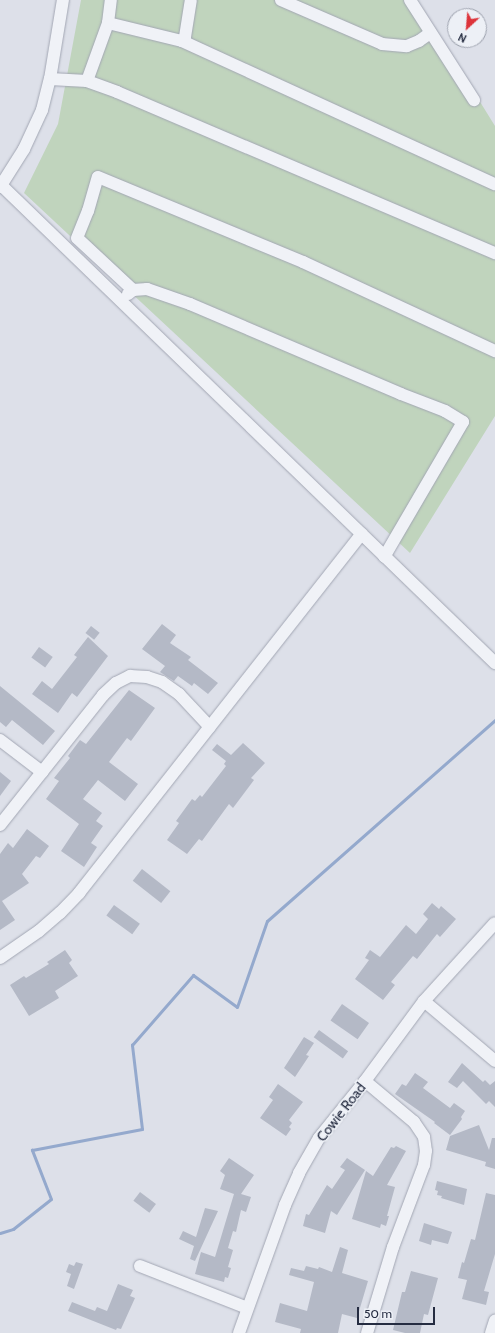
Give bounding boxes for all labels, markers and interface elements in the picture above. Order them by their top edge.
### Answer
north arrow [447,8,487,48]
text: N [456,30,469,46]
street label: Cowie Road [313,1079,369,1145]
scale bar [359,1299,437,1325]
text: 50 m [364,1306,392,1321]

